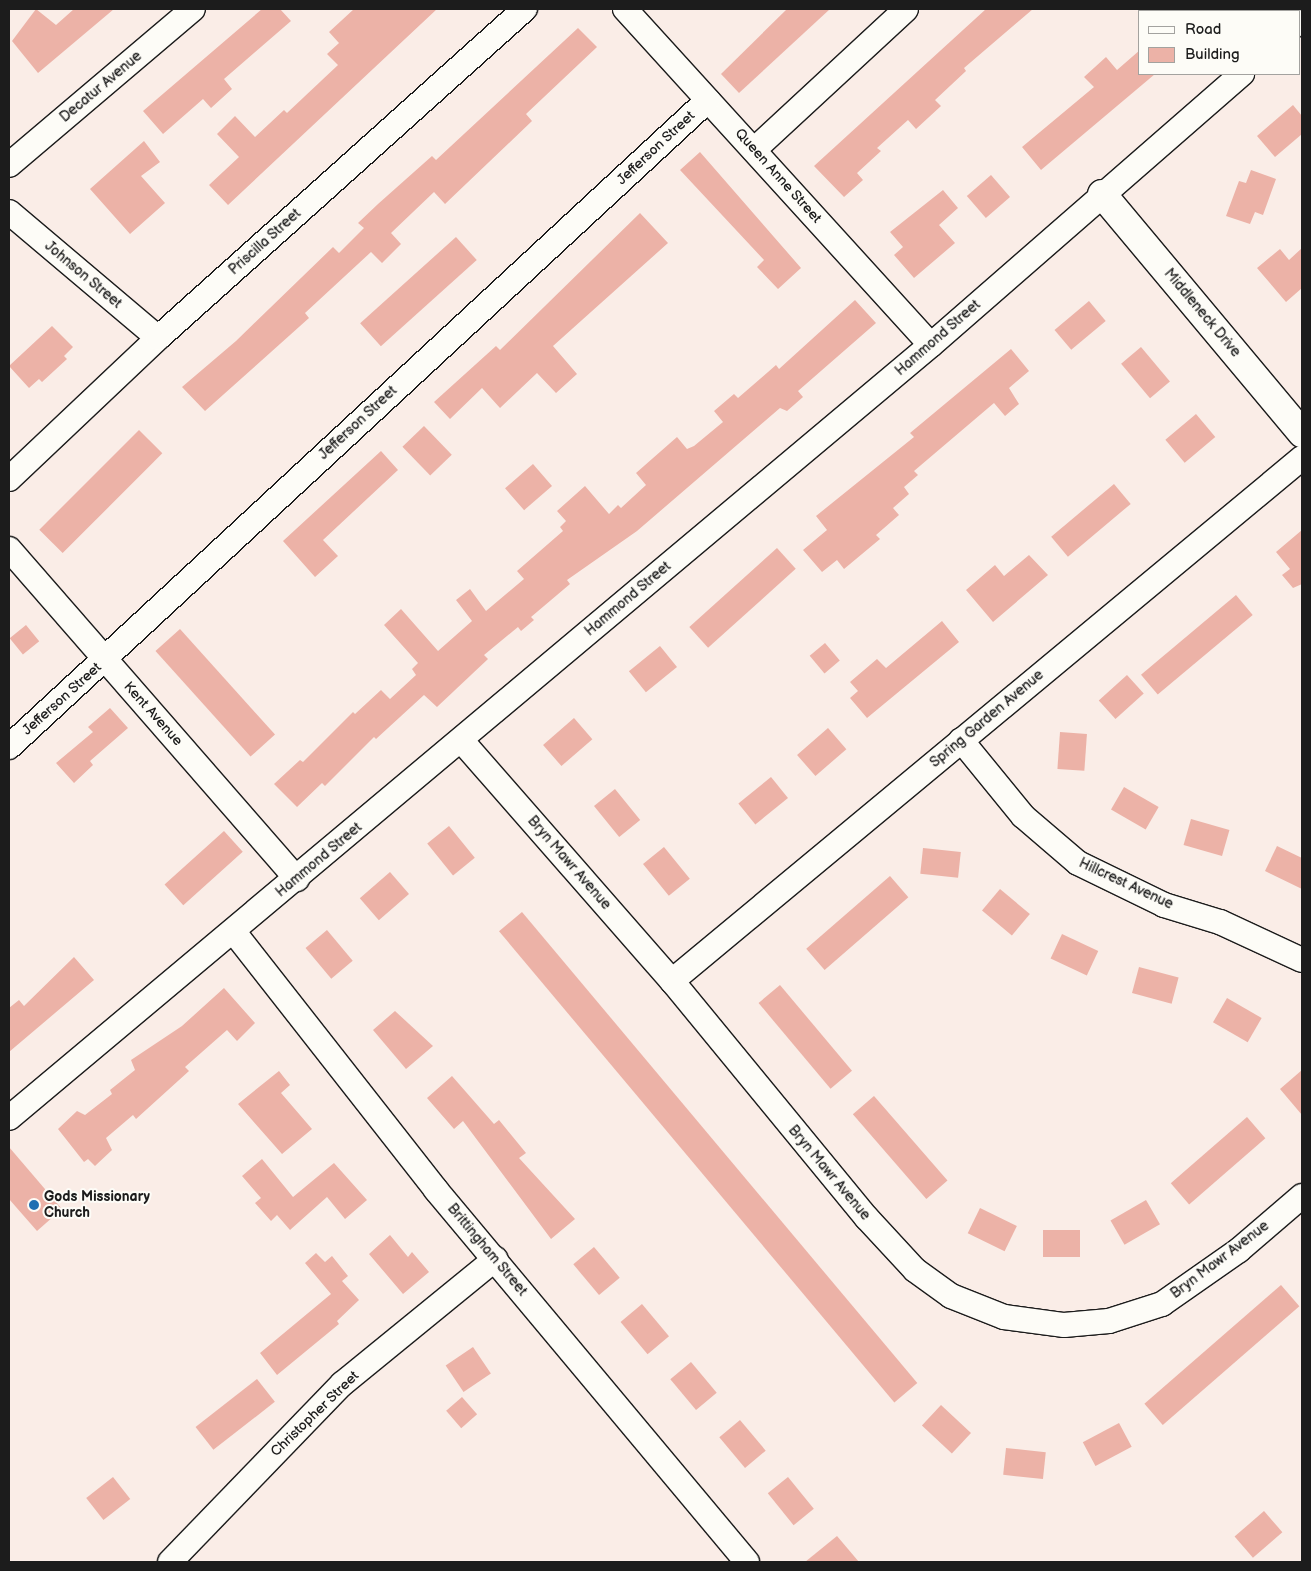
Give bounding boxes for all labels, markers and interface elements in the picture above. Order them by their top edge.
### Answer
legend [1138,10,1301,75]
text: Road [1185,20,1221,39]
text: Building [1185,45,1240,64]
street label: Decatur Avenue [57,48,145,126]
street label: Jefferson Street [613,107,699,189]
street label: Queen Anne Street [731,125,825,227]
street label: Priscilla Street [226,205,304,279]
street label: Johnson Street [41,238,125,312]
street label: Middleneck Drive [1160,265,1244,361]
street label: Hammond Street [892,296,984,380]
street label: Jefferson Street [315,382,401,464]
street label: Hammond Street [581,558,675,640]
street label: Jefferson Street [19,659,105,739]
street label: Spring Garden Avenue [927,667,1047,771]
street label: Kent Avenue [120,679,186,749]
street label: Bryn Mawr Avenue [524,813,614,913]
street label: Hammond Street [272,819,366,901]
street label: Hillcrest Avenue [1076,855,1176,913]
street label: Bryn Mawr Avenue [784,1122,874,1224]
place label: Gods Missionary Church [44,1189,150,1222]
marker: Gods Missionary Church [28,1199,40,1211]
street label: Brittingham Street [444,1200,530,1300]
street label: Bryn Mawr Avenue [1168,1218,1272,1302]
street label: Christopher Street [267,1368,363,1460]

